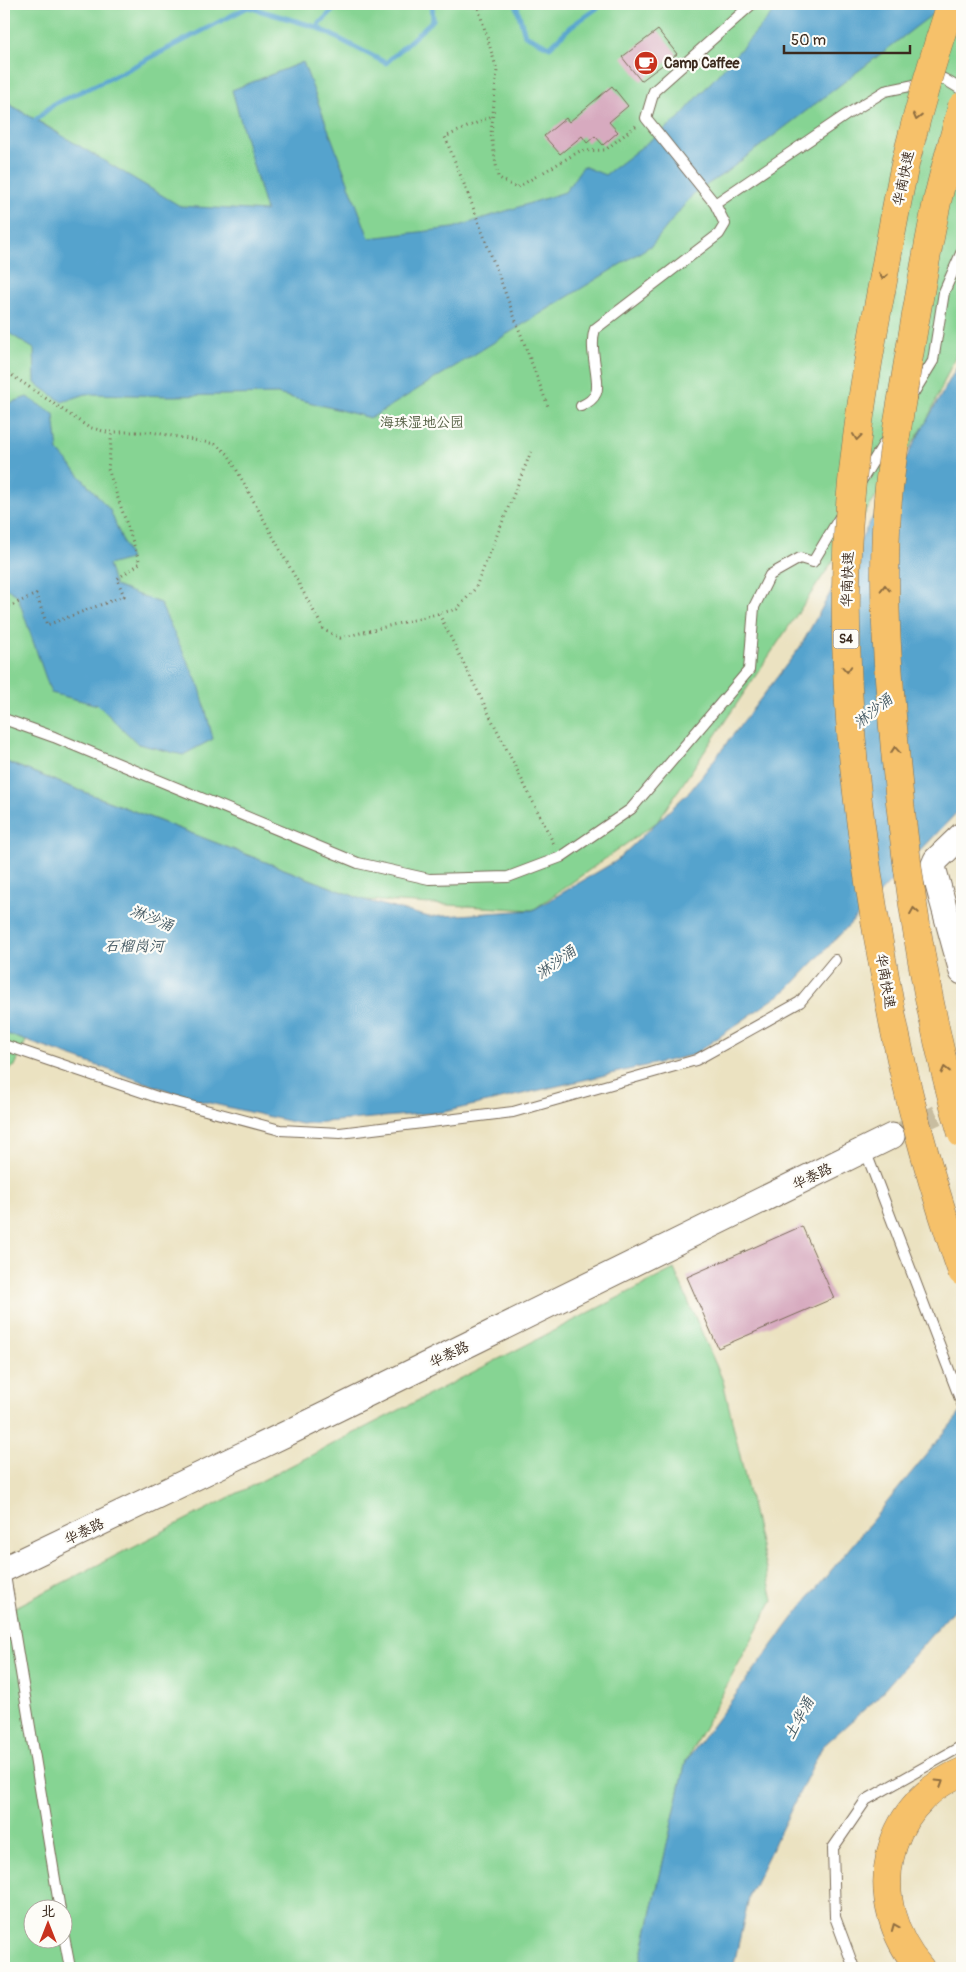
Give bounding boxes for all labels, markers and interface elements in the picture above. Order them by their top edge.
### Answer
scale bar [784,22,910,54]
text: 50 m [791,31,826,50]
cafe icon: Camp Caffee [633,50,659,76]
place label: Camp Caffee [664,55,740,72]
one-way arrow [912,113,923,122]
street label: 华南快速 [889,149,918,207]
one-way arrow [879,272,889,281]
park label: 海珠湿地公园 [380,414,464,431]
one-way arrow [852,433,863,441]
street label: 华南快速 [838,551,857,607]
one-way arrow [880,583,890,591]
road number: S4 [834,630,858,648]
one-way arrow [841,665,852,673]
water label: 淋沙涌 [850,689,898,733]
one-way arrow [889,746,900,754]
water label: 淋沙涌 [127,901,177,936]
one-way arrow [909,907,919,915]
water label: 石榴岗河 [104,937,167,956]
water label: 淋沙涌 [533,941,581,983]
street label: 华南快速 [872,952,899,1010]
one-way arrow [940,1066,951,1075]
street label: 华泰路 [790,1160,835,1193]
street label: 华泰路 [427,1338,472,1371]
street label: 华泰路 [62,1515,107,1548]
water label: 土华涌 [780,1693,819,1743]
one-way arrow [935,1780,944,1790]
north arrow [22,1900,72,1950]
text: 北 [41,1903,55,1920]
one-way arrow [891,1923,902,1932]

